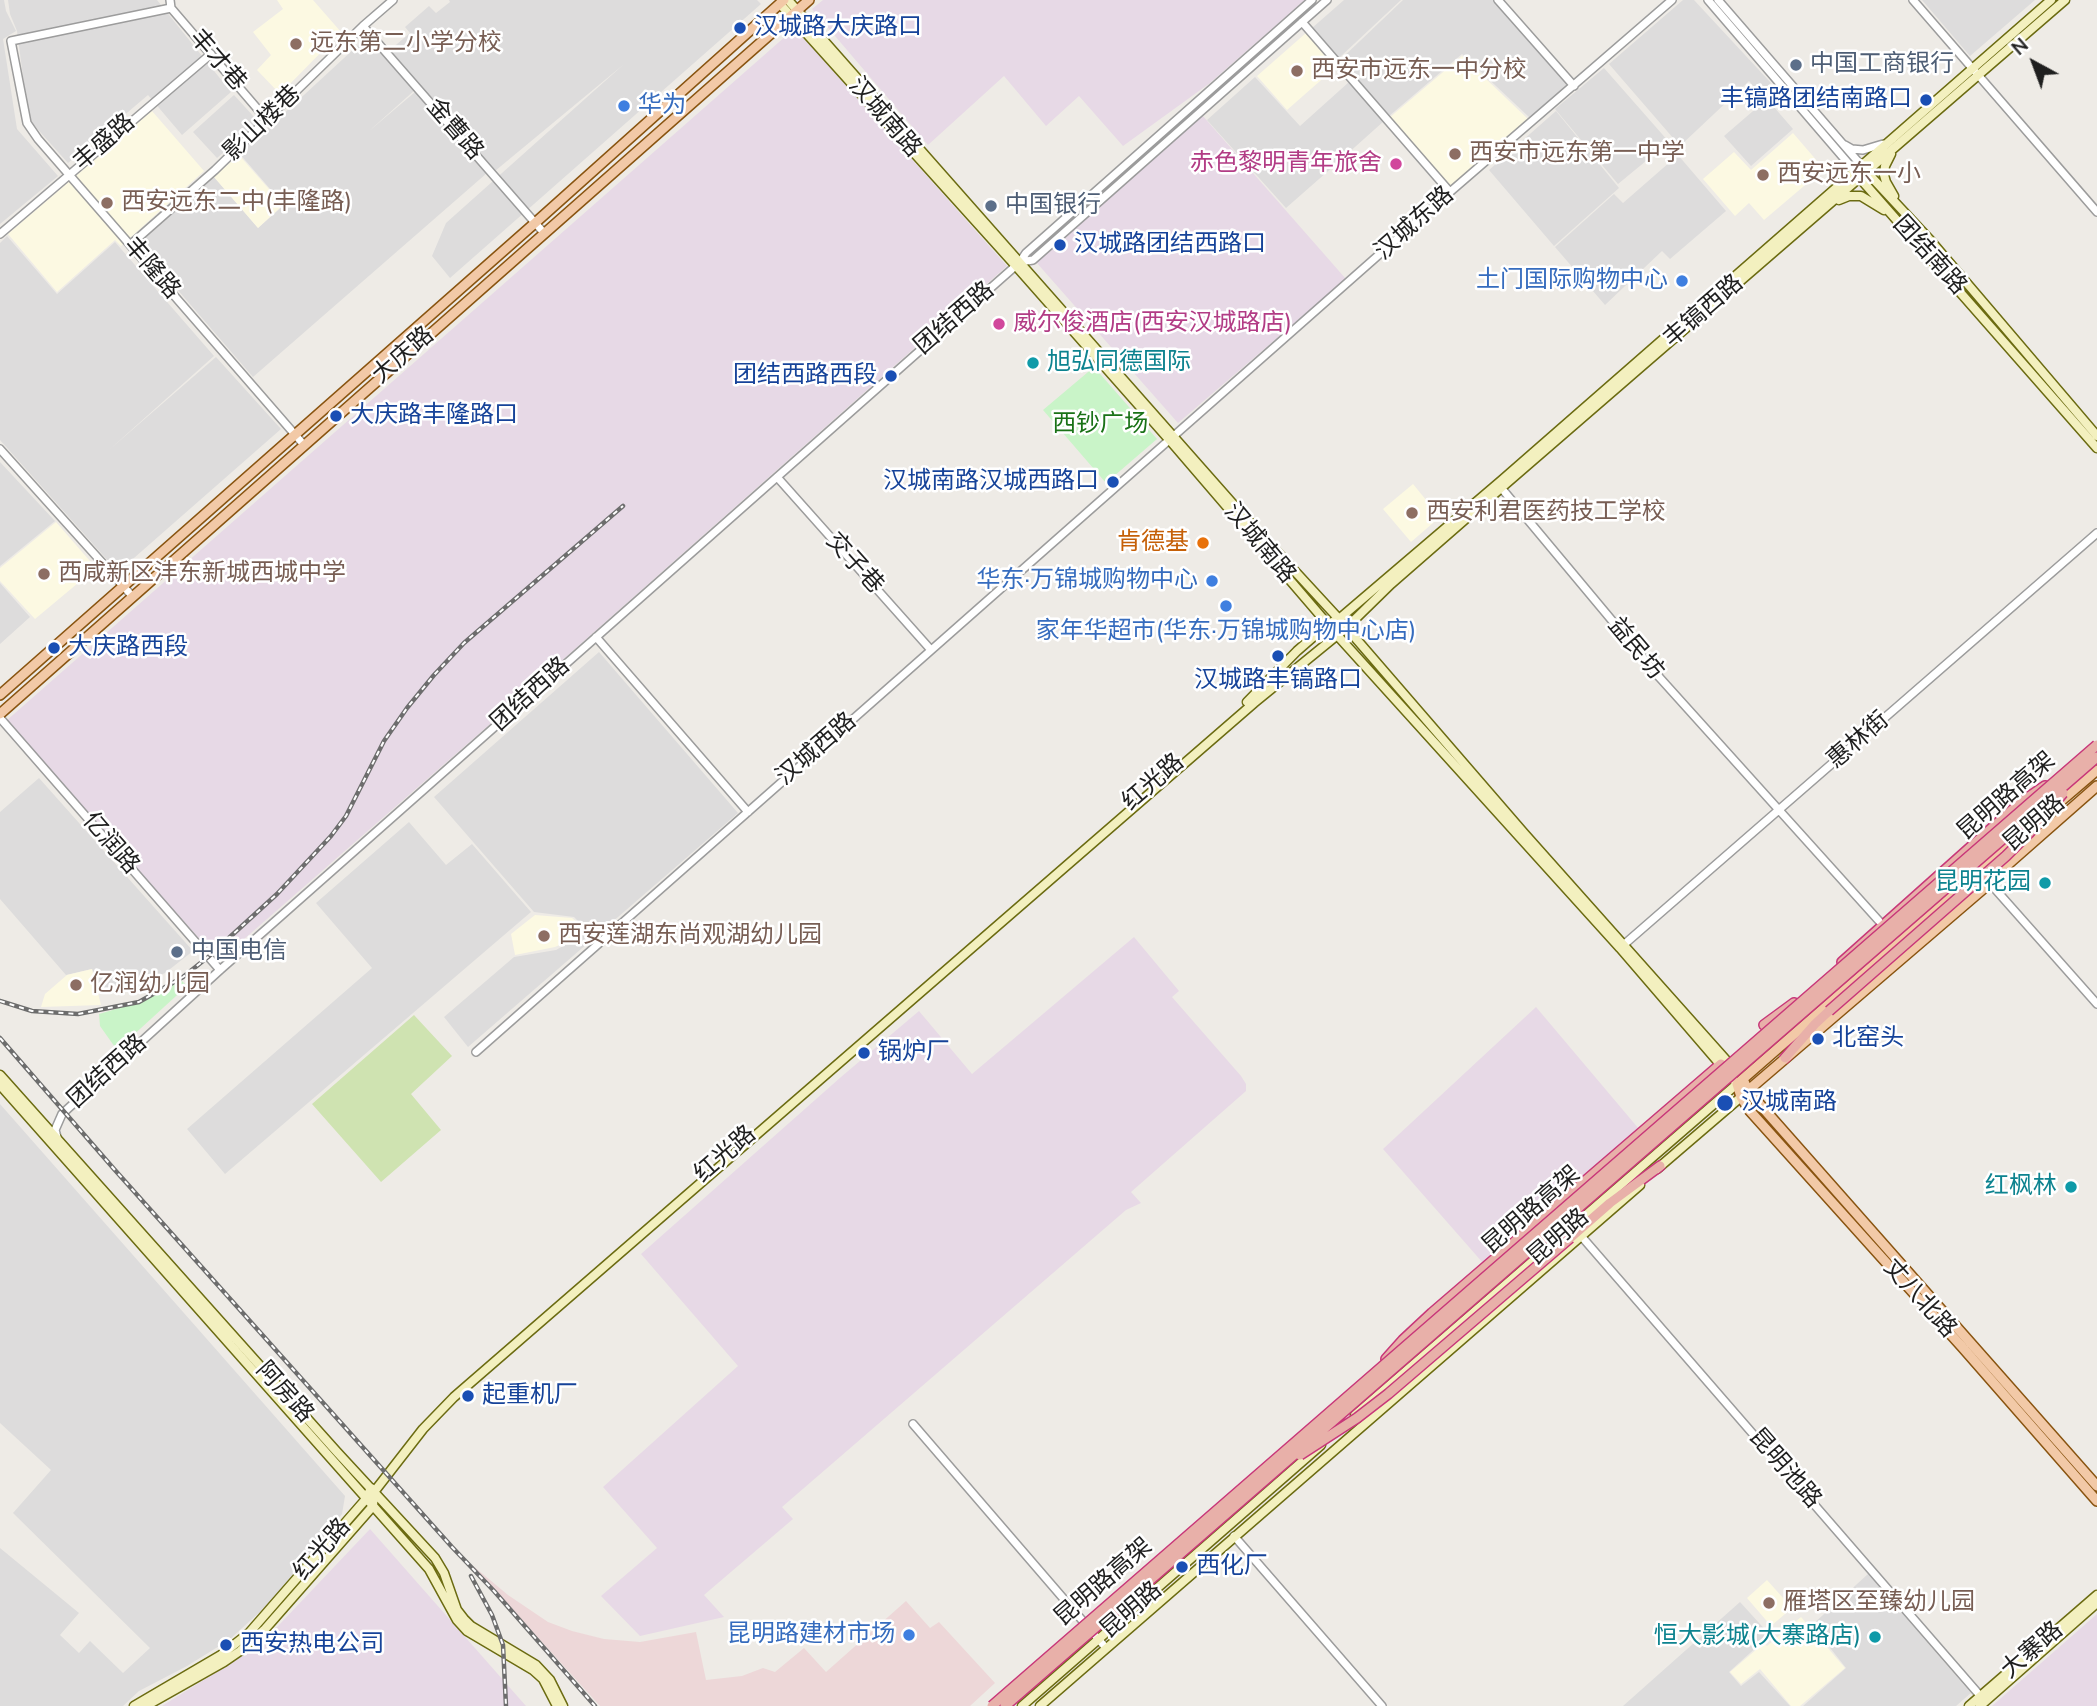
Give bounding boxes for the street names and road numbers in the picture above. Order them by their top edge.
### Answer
street label: 丰才巷 [183,24,251,98]
street label: 汉城南路 [842,72,926,164]
street label: 影山楼巷 [218,80,308,168]
street label: 金曹路 [420,93,488,167]
street label: 丰盛路 [68,109,142,177]
street label: 汉城东路 [1370,181,1460,267]
street label: 团结南路 [1886,211,1972,301]
street label: 丰隆路 [117,232,185,306]
street label: 丰镐西路 [1658,270,1750,354]
street label: 团结西路 [909,277,1001,361]
street label: 大庆路 [367,322,441,390]
street label: 汉城南路 [1217,498,1301,590]
street label: 交子巷 [819,528,889,600]
street label: 益民坊 [1601,612,1669,686]
street label: 团结西路 [486,652,576,738]
street label: 惠林街 [1822,707,1896,775]
street label: 汉城西路 [771,708,863,792]
street label: 昆明路高架 [1952,747,2062,847]
street label: 红光路 [1117,749,1191,817]
street label: 昆明路 [1998,790,2072,858]
street label: 亿润路 [76,807,144,881]
street label: 团结西路 [63,1029,153,1115]
street label: 红光路 [689,1121,763,1189]
street label: 昆明路高架 [1477,1161,1587,1261]
street label: 昆明路 [1522,1204,1596,1272]
street label: 丈八北路 [1876,1254,1962,1344]
street label: 阿房路 [249,1357,319,1429]
street label: 昆明池路 [1742,1423,1826,1515]
street label: 红光路 [289,1513,357,1587]
street label: 昆明路高架 [1049,1533,1159,1633]
street label: 昆明路 [1095,1577,1169,1645]
street label: 大寨路 [1996,1617,2070,1685]

